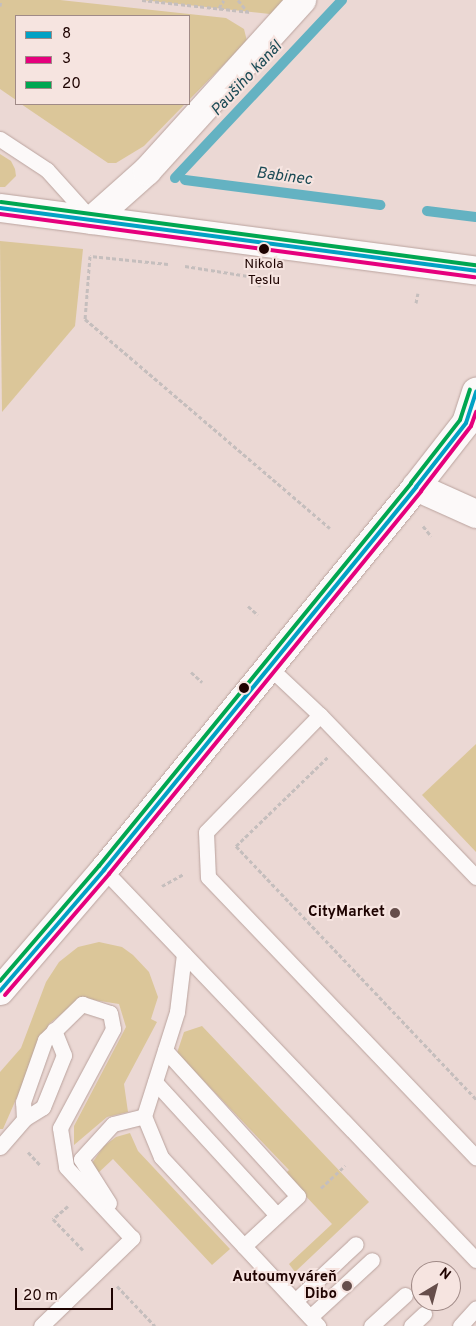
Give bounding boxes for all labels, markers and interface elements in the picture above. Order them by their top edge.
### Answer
legend [15,15,190,105]
text: 8 [62,25,71,44]
water label: Paušiho kanál [208,38,286,120]
text: 3 [62,50,71,69]
text: 20 [62,75,81,94]
water label: Babinec [255,164,313,190]
marker: Nikola Teslu [259,244,269,254]
place label: Nikola Teslu [244,257,284,290]
unlabelled marker [239,683,249,693]
place label: CityMarket [308,904,385,922]
marker: CityMarket [389,907,401,919]
north arrow [411,1261,461,1311]
text: N [436,1265,454,1284]
place label: Autoumyváreň Dibo [232,1268,337,1303]
scale bar [18,1278,115,1310]
marker: Autoumyváreň Dibo [341,1280,353,1292]
text: 20 m [23,1287,58,1306]

